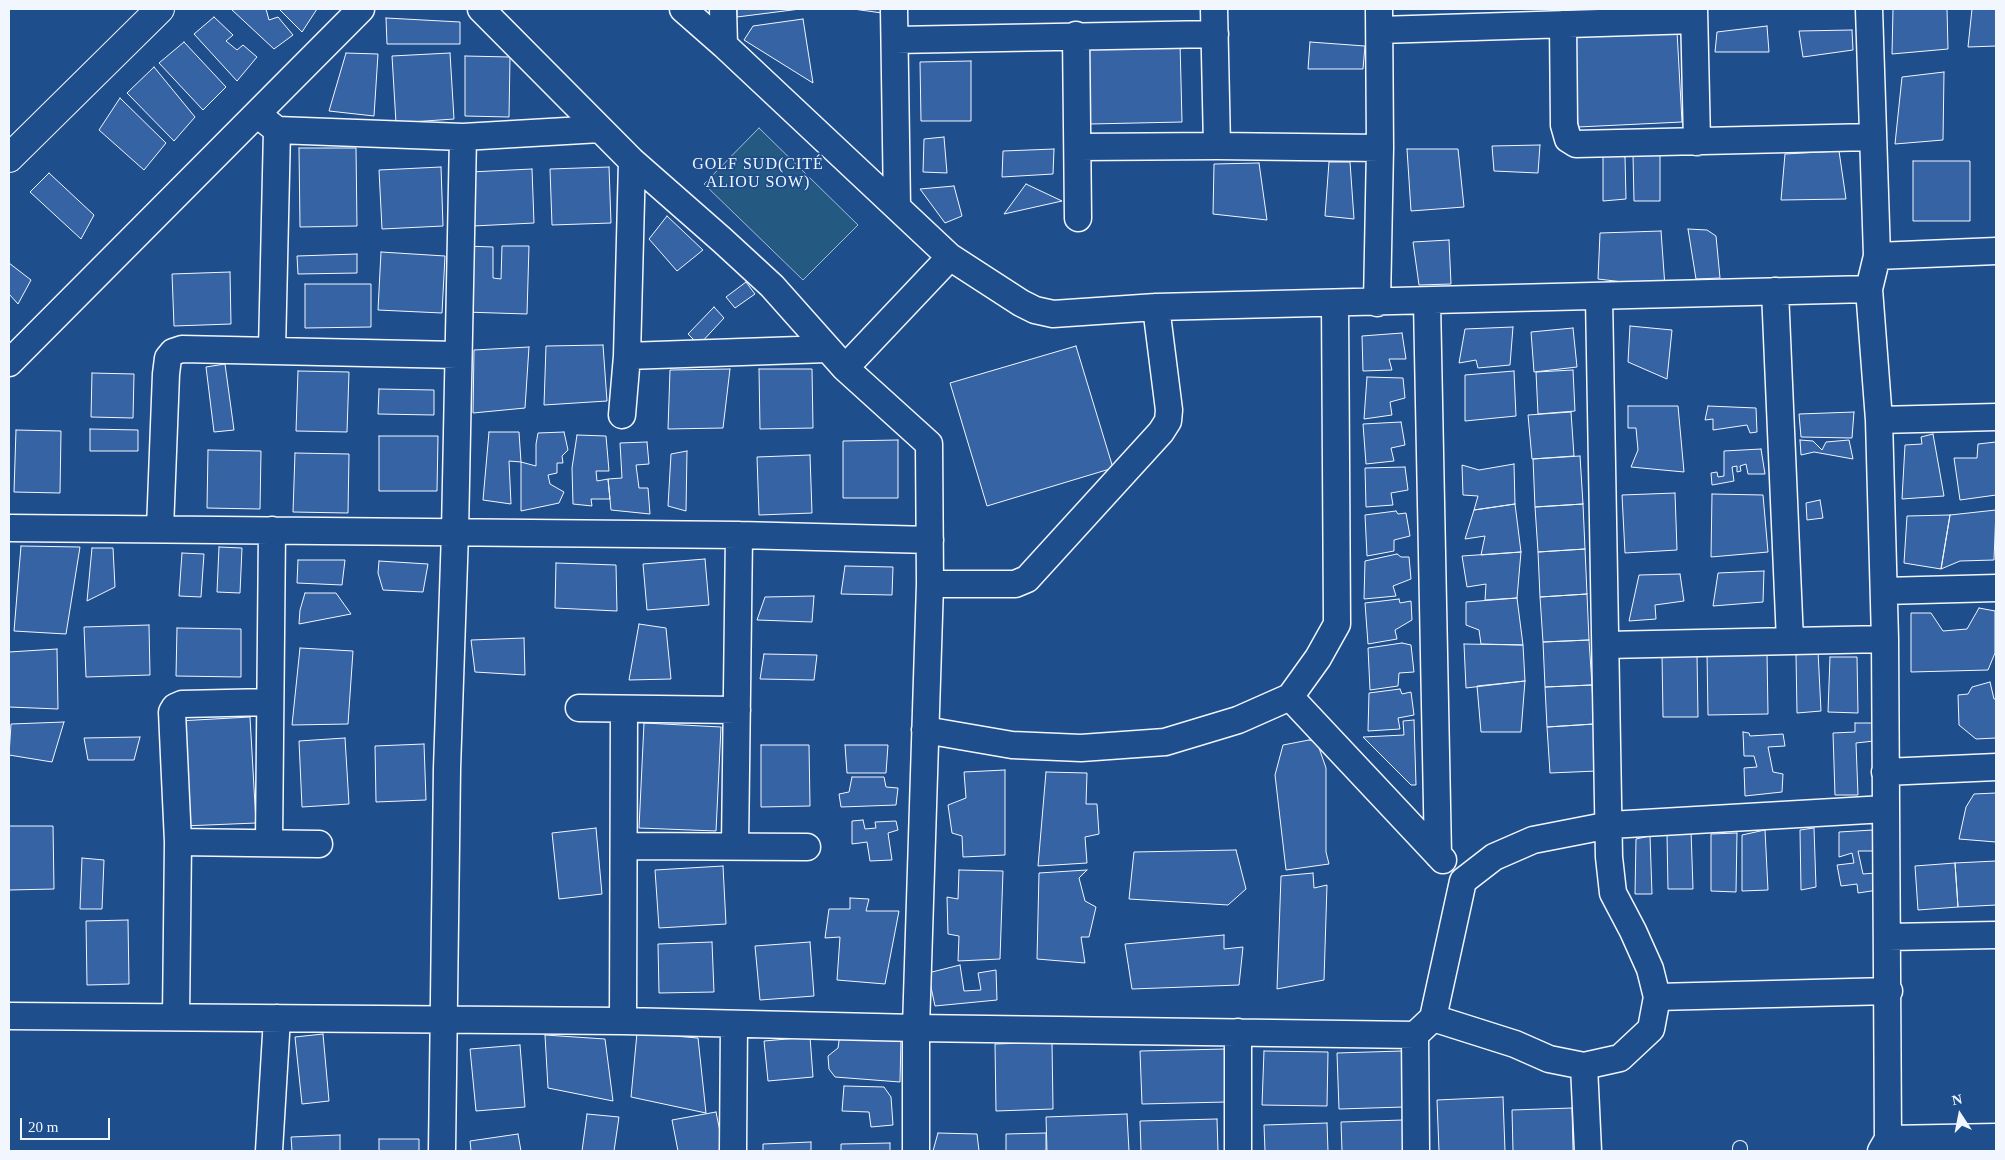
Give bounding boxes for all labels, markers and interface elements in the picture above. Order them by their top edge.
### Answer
district label: GOLF SUD(CITÉ ALIOU SOW) [691,155,825,193]
north arrow [1935,1090,1985,1140]
text: N [1951,1091,1963,1108]
scale bar [22,1108,112,1140]
text: 20 m [28,1119,58,1135]

